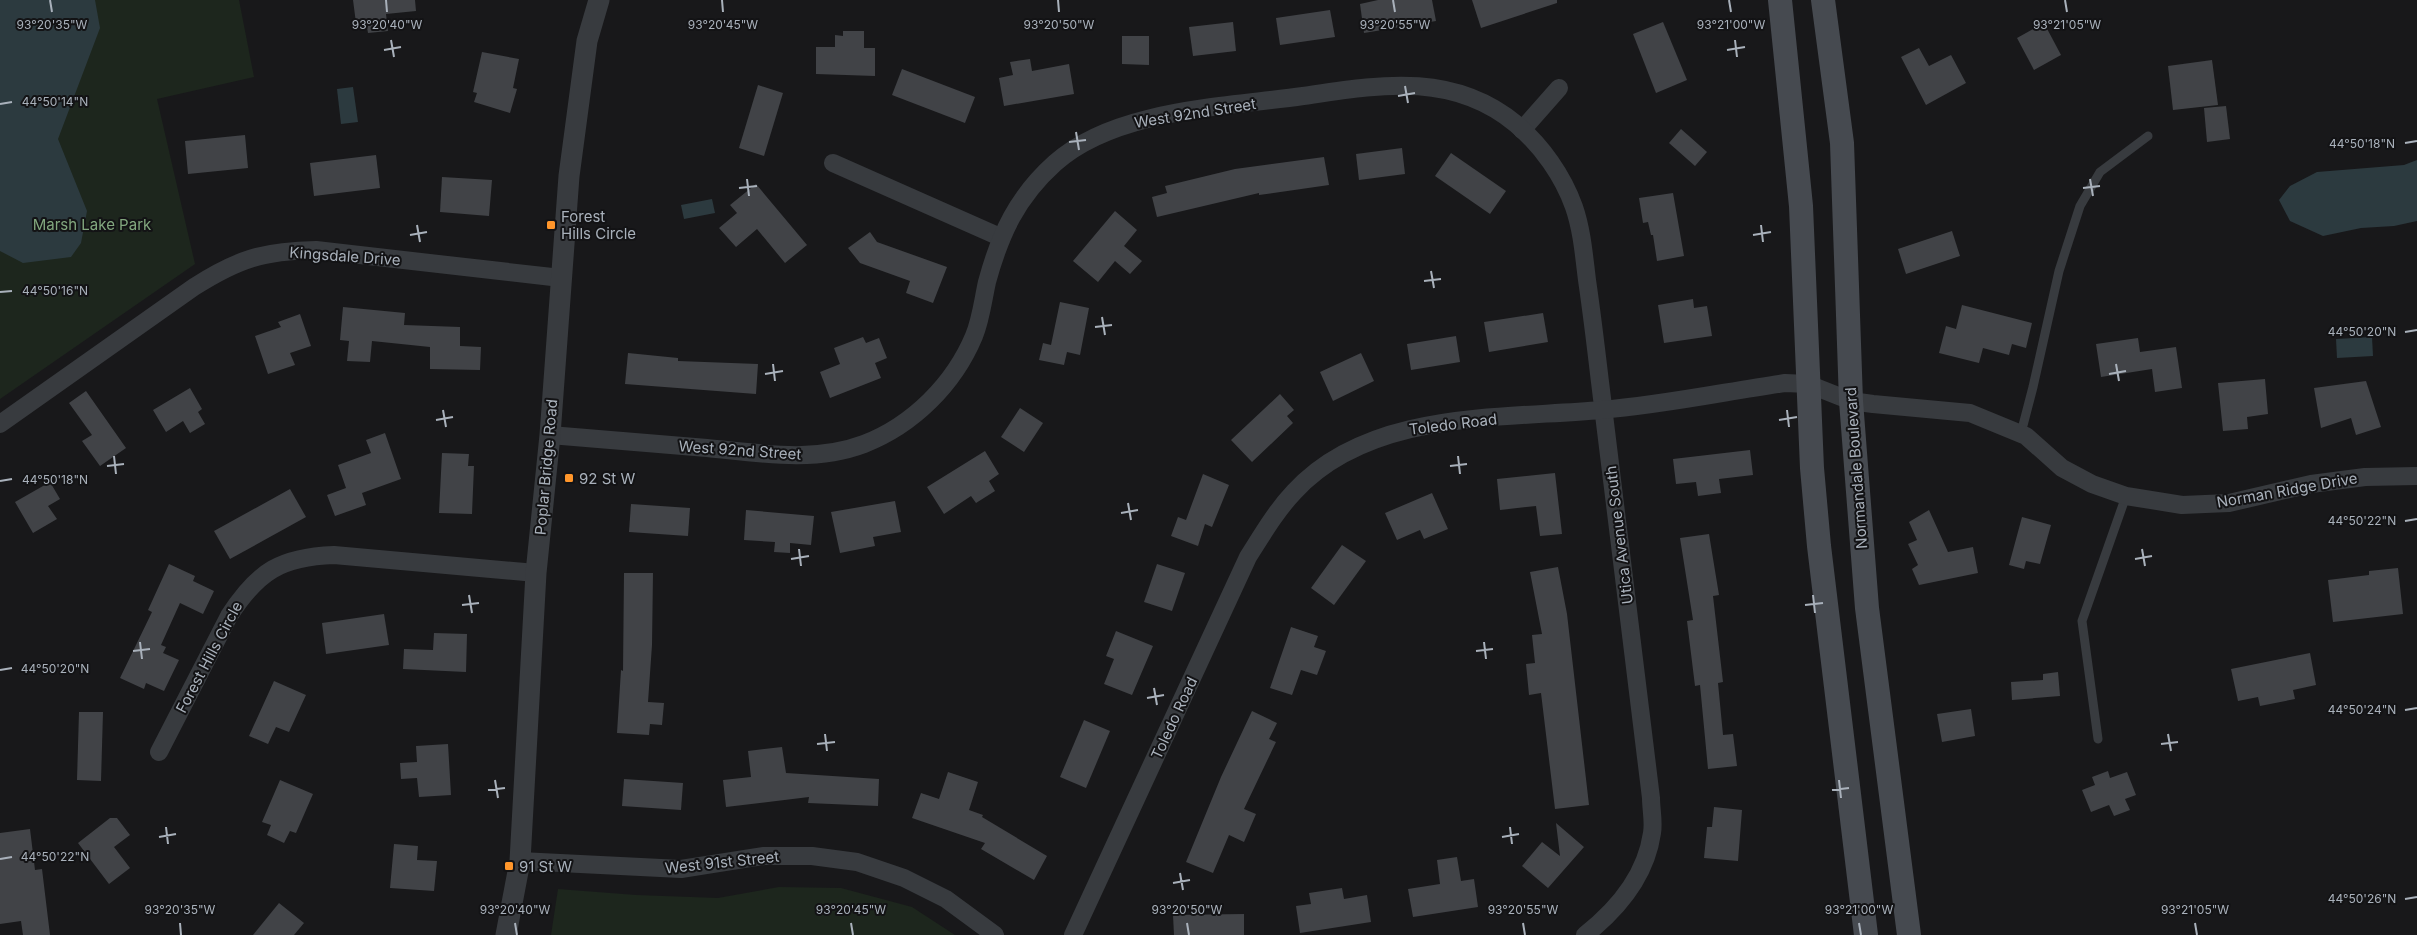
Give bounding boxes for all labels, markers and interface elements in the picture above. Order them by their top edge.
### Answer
text: 93°20'35"W [17,17,88,32]
text: 93°20'40"W [352,17,422,32]
text: 93°20'45"W [688,17,758,32]
text: 93°20'50"W [1024,17,1095,32]
text: 93°20'55"W [1360,17,1430,32]
text: 93°21'00"W [1697,17,1765,32]
text: 93°21'05"W [2033,17,2101,32]
text: 44°50'14"N [22,94,88,109]
street label: West 92nd Street [1133,94,1257,132]
text: 44°50'18"N [2329,136,2395,151]
place label: Forest Hills Circle [561,207,636,243]
park label: Marsh Lake Park [33,215,152,234]
marker: Forest Hills Circle [545,219,557,231]
street label: Kingsdale Drive [289,243,401,269]
text: 44°50'16"N [22,283,88,298]
text: 44°50'20"N [2328,324,2396,339]
street label: Normandale Boulevard [1841,387,1871,549]
street label: Poplar Bridge Road [531,398,561,536]
street label: Toledo Road [1408,409,1498,439]
street label: West 92nd Street [678,436,802,464]
street label: Utica Avenue South [1601,465,1637,605]
street label: Norman Ridge Drive [2215,468,2359,512]
place label: 92 St W [579,469,635,488]
text: 44°50'18"N [22,472,88,487]
marker: 92 St W [563,472,575,484]
text: 44°50'22"N [2328,513,2396,528]
street label: Forest Hills Circle [172,598,246,716]
text: 44°50'20"N [21,661,89,676]
street label: Toledo Road [1147,674,1201,762]
text: 44°50'24"N [2328,702,2396,717]
street label: West 91st Street [664,847,780,877]
text: 44°50'22"N [21,849,89,864]
place label: 91 St W [519,857,572,876]
marker: 91 St W [503,860,515,872]
text: 44°50'26"N [2328,891,2396,906]
text: 93°20'35"W [145,902,216,917]
text: 93°20'40"W [480,902,550,917]
text: 93°20'45"W [816,902,886,917]
text: 93°20'50"W [1152,902,1223,917]
text: 93°20'55"W [1488,902,1558,917]
text: 93°21'00"W [1825,902,1893,917]
text: 93°21'05"W [2161,902,2229,917]

